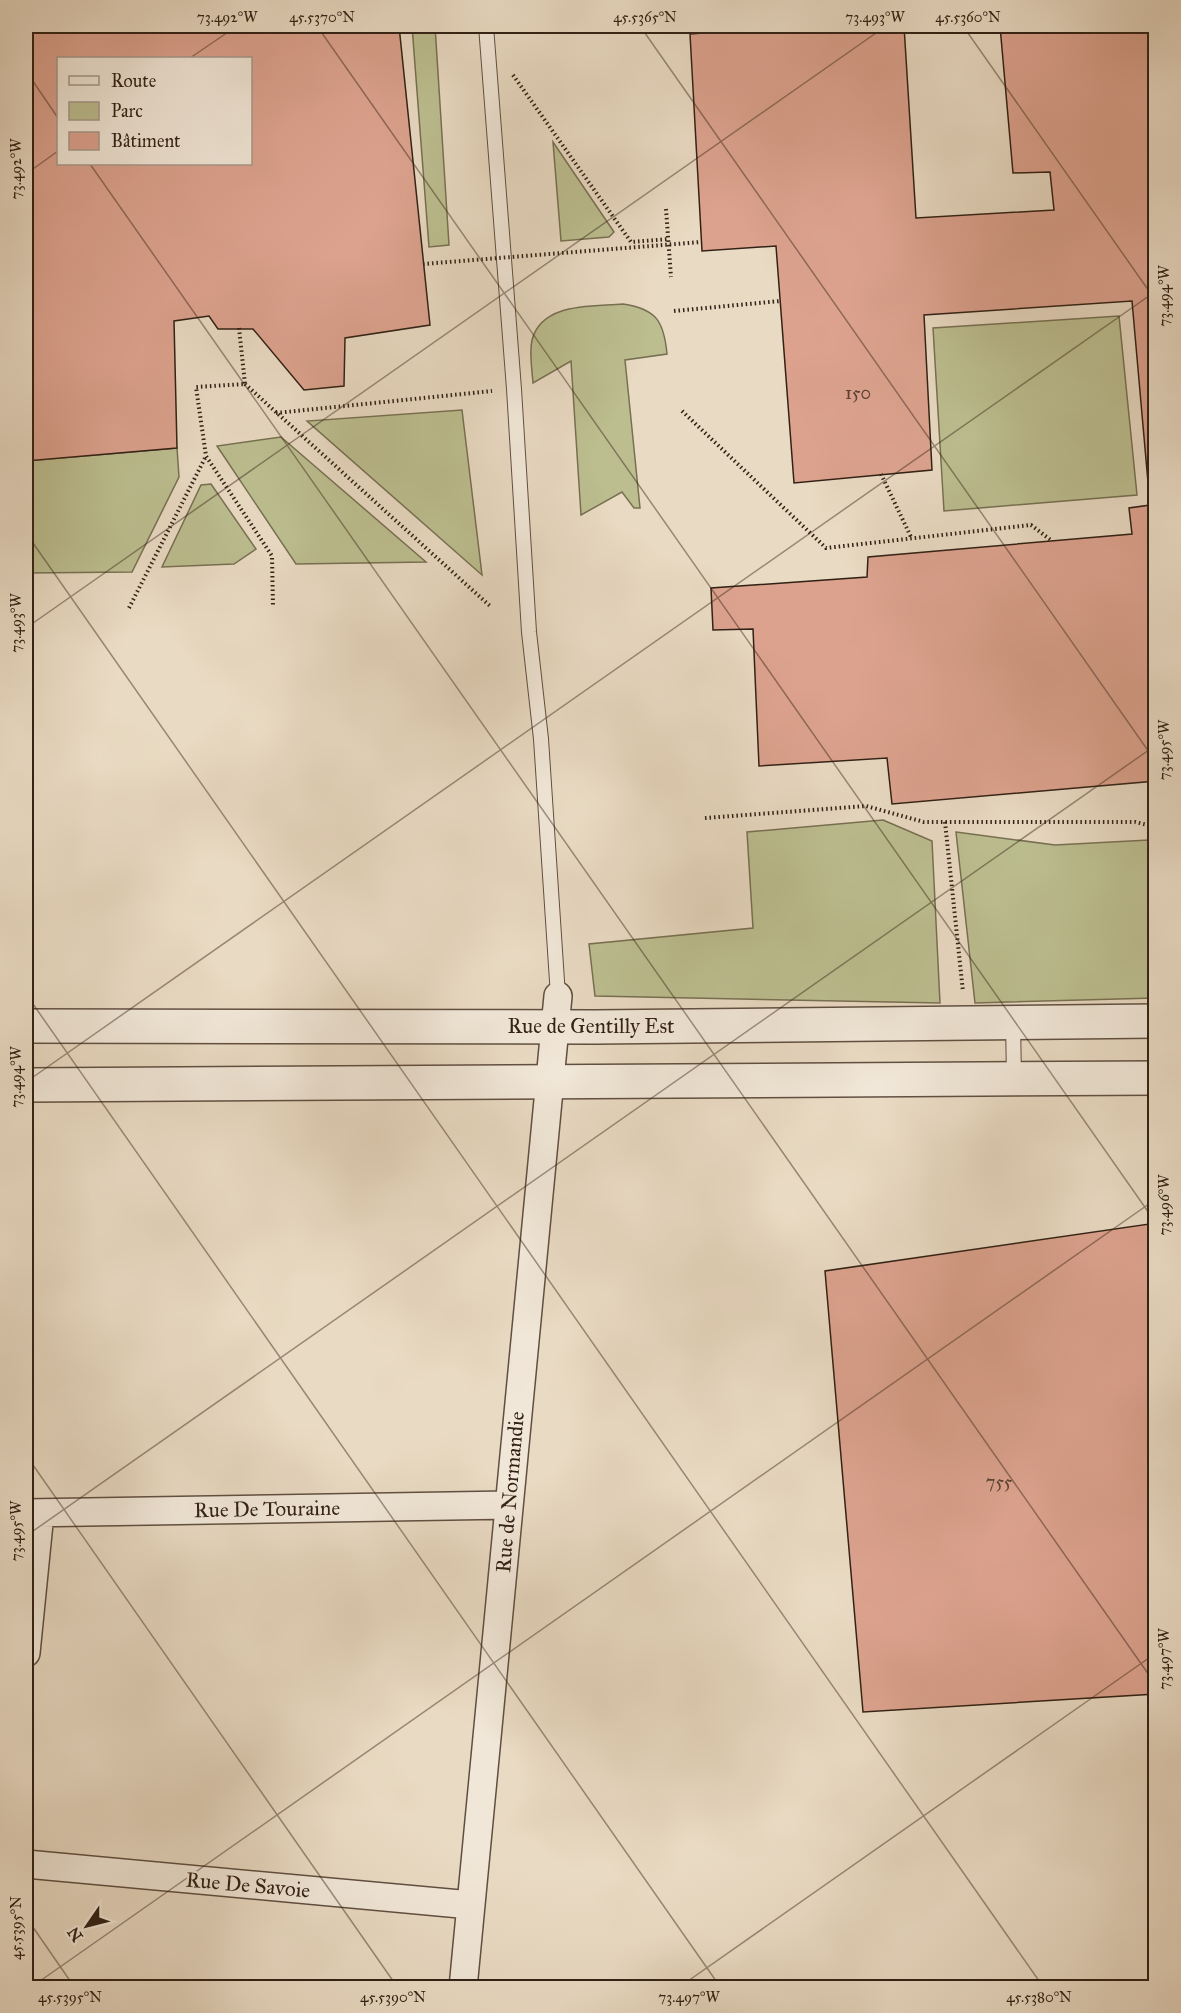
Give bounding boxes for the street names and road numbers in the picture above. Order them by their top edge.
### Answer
street label: Rue de Gentilly Est [508,1013,675,1039]
street label: Rue de Normandie [490,1410,530,1574]
street label: Rue De Touraine [194,1495,341,1523]
street label: Rue De Savoie [185,1867,312,1903]

